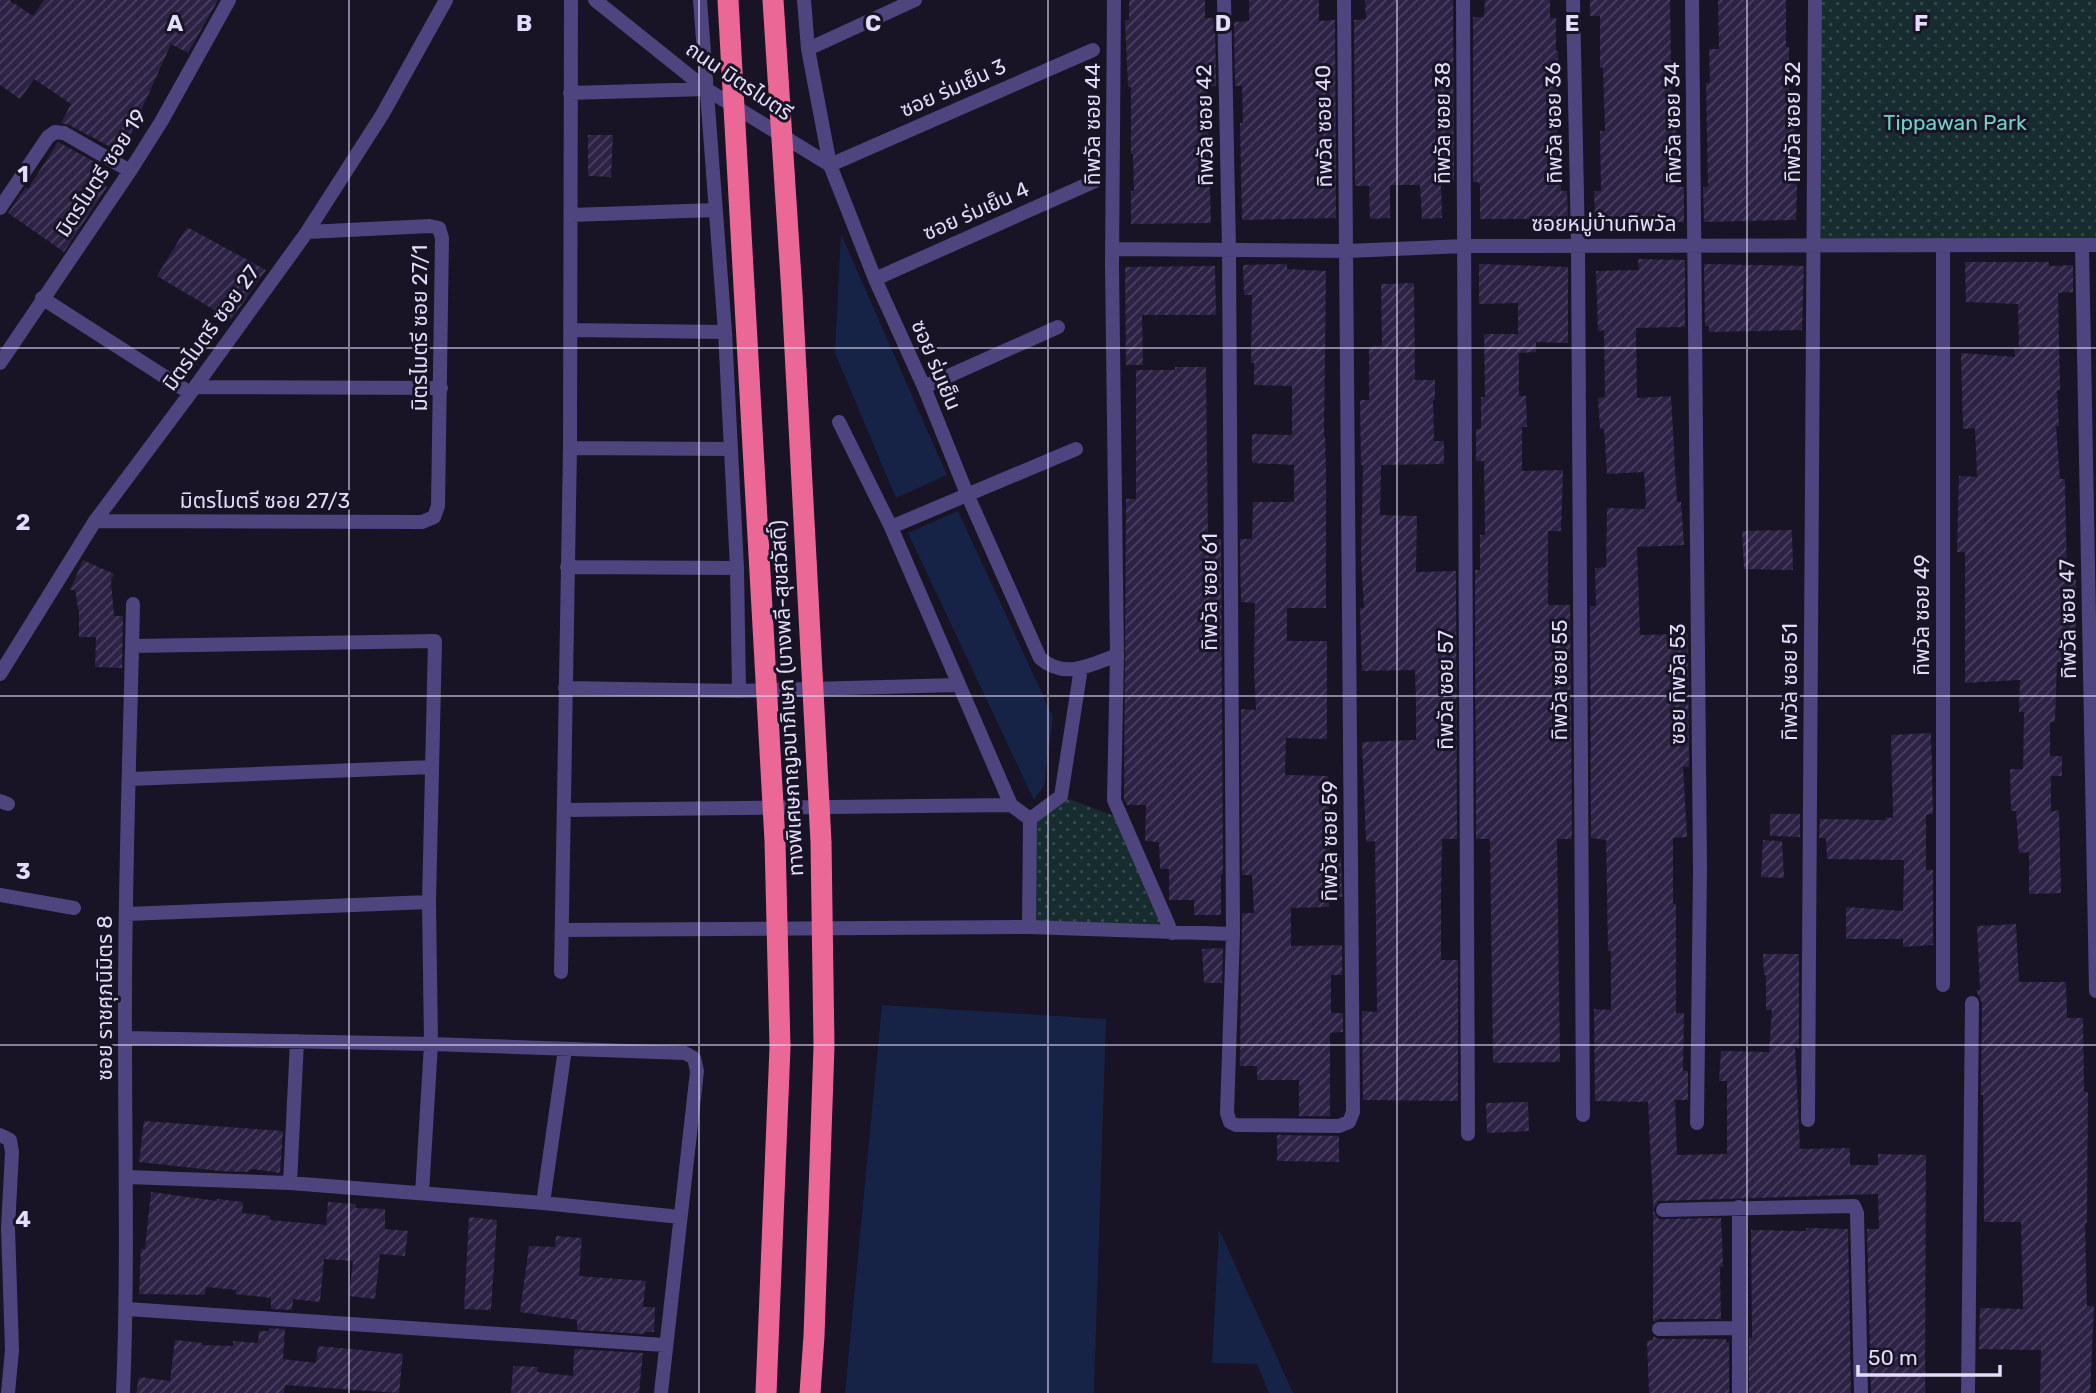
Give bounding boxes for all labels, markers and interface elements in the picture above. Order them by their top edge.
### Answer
text: A [167,9,184,37]
text: B [516,9,532,37]
text: C [865,9,881,37]
text: D [1215,9,1231,37]
text: E [1565,9,1579,37]
text: F [1914,9,1928,37]
street label: ถนน มิตรไมตรี [681,36,797,125]
street label: ซอย ร่มเย็น 3 [896,53,1010,122]
street label: ทิพวัล ซอย 32 [1780,61,1805,183]
street label: ทิพวัล ซอย 38 [1430,62,1455,184]
street label: ทิพวัล ซอย 36 [1540,62,1567,184]
street label: ทิพวัล ซอย 34 [1659,62,1686,184]
street label: ทิพวัล ซอย 44 [1080,63,1105,185]
street label: ทิพวัล ซอย 42 [1191,64,1218,186]
street label: ทิพวัล ซอย 40 [1310,65,1337,188]
street label: มิตรไมตรี ซอย 19 [50,104,151,241]
park label: Tippawan Park [1883,110,2027,135]
text: 1 [17,160,29,188]
street label: ซอย ร่มเย็น 4 [919,176,1033,245]
street label: ซอยหมู่บ้านทิพวัล [1531,211,1677,237]
street label: มิตรไมตรี ซอย 27/1 [407,245,432,411]
street label: มิตรไมตรี ซอย 27 [157,260,265,395]
street label: ซอย ร่มเย็น [906,316,967,414]
street label: มิตรไมตรี ซอย 27/3 [180,488,350,513]
text: 2 [16,508,30,536]
street label: ทางพิเศษกาญจนาภิเษก (บางพลี-สุขสวัสดิ์) [765,519,809,877]
street label: ทิพวัล ซอย 61 [1197,533,1222,651]
street label: ทิพวัล ซอย 49 [1909,554,1934,676]
street label: ทิพวัล ซอย 47 [2054,559,2081,679]
street label: ทิพวัล ซอย 55 [1547,619,1572,741]
street label: ซอย ทิพวัล 53 [1665,623,1690,745]
street label: ทิพวัล ซอย 51 [1777,623,1802,741]
street label: ทิพวัล ซอย 57 [1433,630,1458,750]
street label: ทิพวัล ซอย 59 [1317,780,1342,902]
text: 3 [15,857,31,885]
street label: ซอย ราชศุภนิมิตร 8 [92,915,118,1081]
text: 4 [15,1205,31,1233]
scale bar [1858,1334,2000,1378]
text: 50 m [1868,1345,1918,1370]

